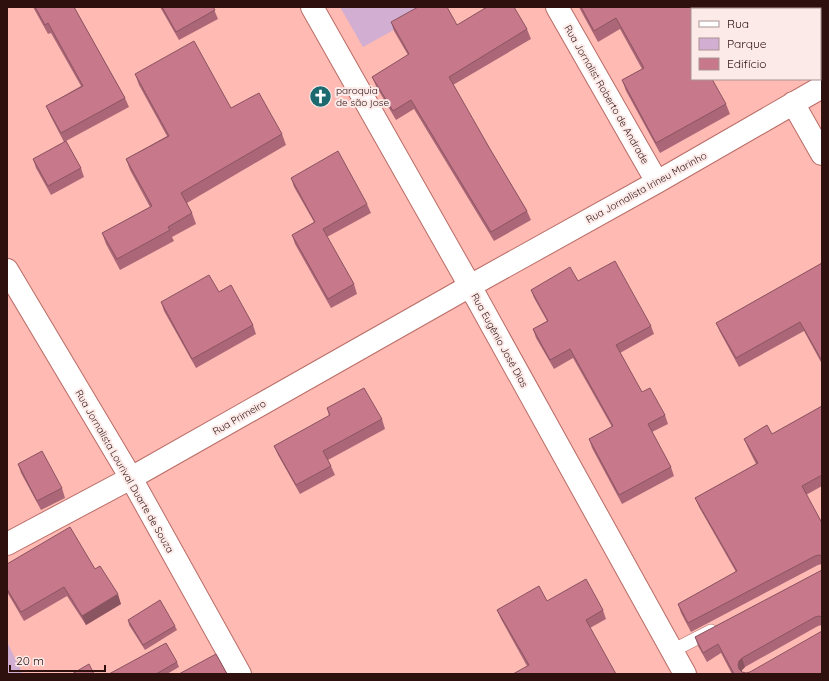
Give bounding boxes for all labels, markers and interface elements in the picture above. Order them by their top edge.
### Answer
legend [691,8,821,80]
text: Rua [727,16,749,31]
street label: Rua Jornalist Roberto de Andrade [561,22,652,166]
text: Parque [727,36,767,51]
text: Edifício [727,56,767,71]
church icon: paroquia de são jose [307,83,333,109]
place label: paroquia de são jose [336,84,389,109]
street label: Rua Jornalista Irineu Marinho [584,149,709,226]
street label: Rua Eugênio José Dias [468,291,531,390]
street label: Rua Jornalista Lourival Duarte de Souza [72,387,177,555]
street label: Rua Primeiro [210,397,268,438]
scale bar [10,647,105,673]
text: 20 m [16,653,44,668]

